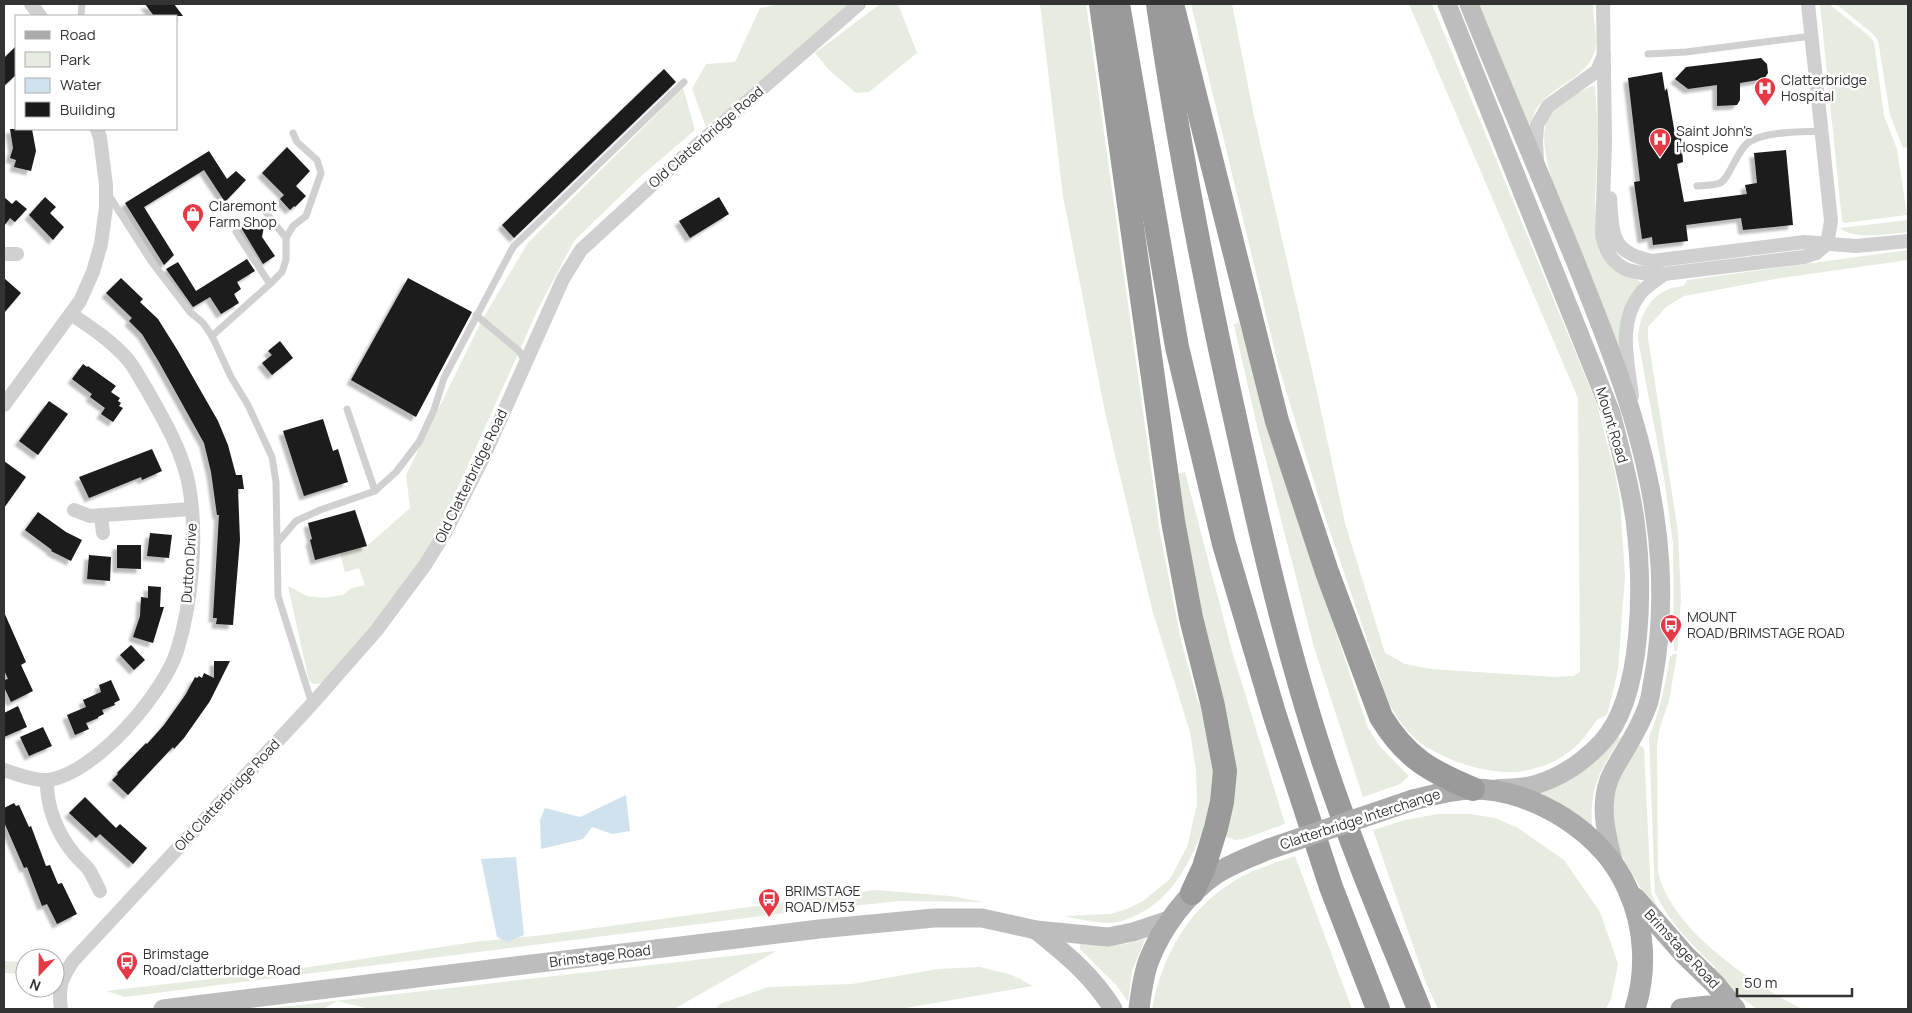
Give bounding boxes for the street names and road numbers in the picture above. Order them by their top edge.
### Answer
street label: Old Clatterbridge Road [644,81,767,192]
street label: Mount Road [1592,385,1633,465]
street label: Old Clatterbridge Road [430,406,511,546]
street label: Dutton Drive [176,522,201,604]
street label: Old Clatterbridge Road [170,735,284,855]
street label: Clatterbridge Interchange [1277,784,1442,853]
street label: Brimstage Road [1641,905,1724,992]
street label: Brimstage Road [548,940,652,971]

